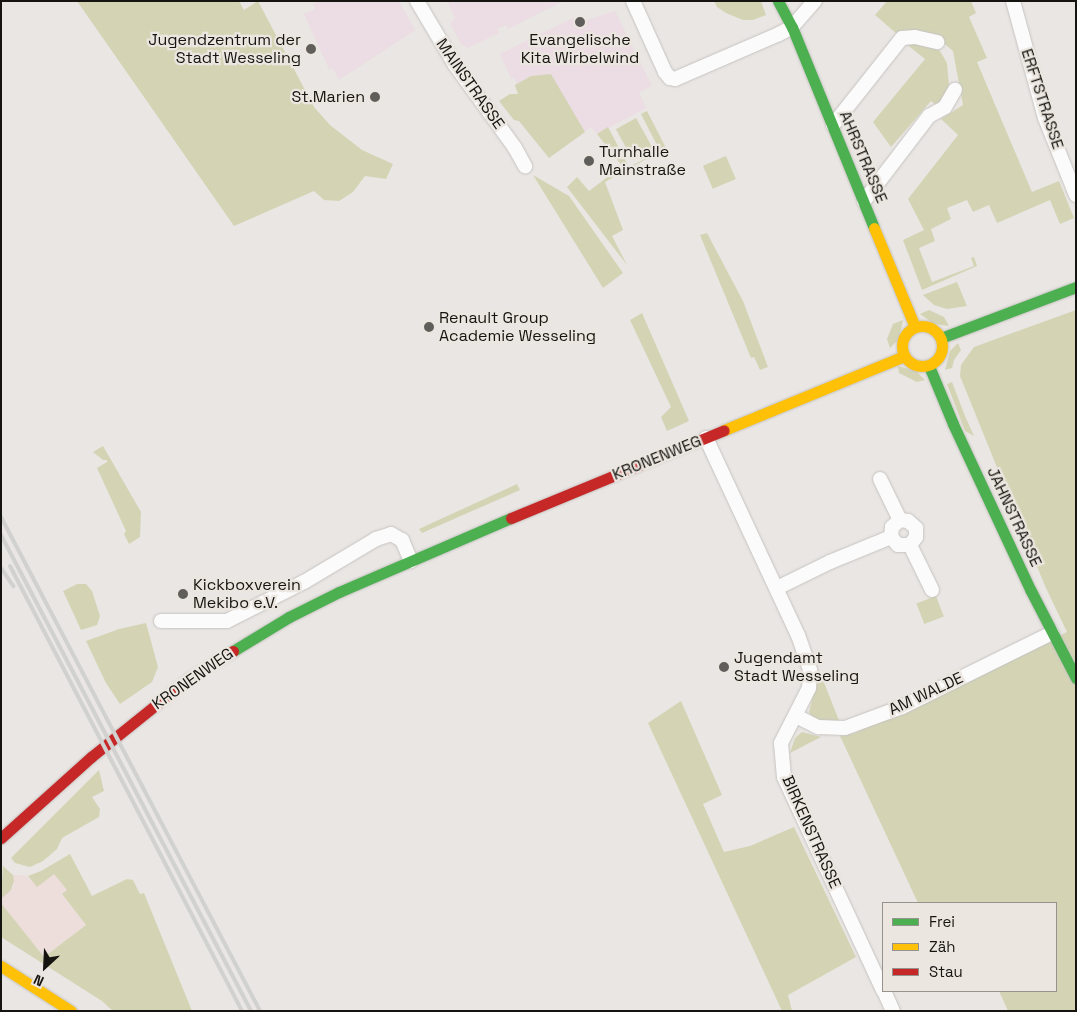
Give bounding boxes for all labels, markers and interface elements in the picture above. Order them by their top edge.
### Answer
marker: Evangelische Kita Wirbelwind [574,16,586,28]
place label: Jugendzentrum der Stadt Wesseling [148,30,301,68]
place label: Evangelische Kita Wirbelwind [521,30,639,68]
street label: MAINSTRASSE [432,35,508,133]
marker: Jugendzentrum der Stadt Wesseling [305,43,317,55]
street label: ERFTSTRASSE [1017,46,1067,152]
place label: St.Marien [292,87,365,107]
marker: St.Marien [369,91,381,103]
street label: AHRSTRASSE [835,108,891,206]
place label: Turnhalle Mainstraße [599,142,686,180]
marker: Turnhalle Mainstraße [583,155,595,167]
place label: Renault Group Academie Wesseling [439,308,596,346]
marker: Renault Group Academie Wesseling [423,321,435,333]
street label: KRONENWEG [610,431,704,485]
street label: JAHNSTRASSE [983,464,1045,570]
place label: Kickboxverein Mekibo e.V. [193,575,301,613]
marker: Kickboxverein Mekibo e.V. [177,588,189,600]
street label: KRONENWEG [149,644,237,714]
place label: Jugendamt Stadt Wesseling [734,648,859,686]
marker: Jugendamt Stadt Wesseling [718,661,730,673]
street label: AM WALDE [886,668,966,720]
street label: BIRKENSTRASSE [778,773,844,891]
legend [882,902,1057,992]
text: Frei [929,912,955,931]
text: Zäh [929,937,955,956]
north arrow [20,942,70,992]
text: Stau [929,962,963,981]
text: N [31,970,47,991]

